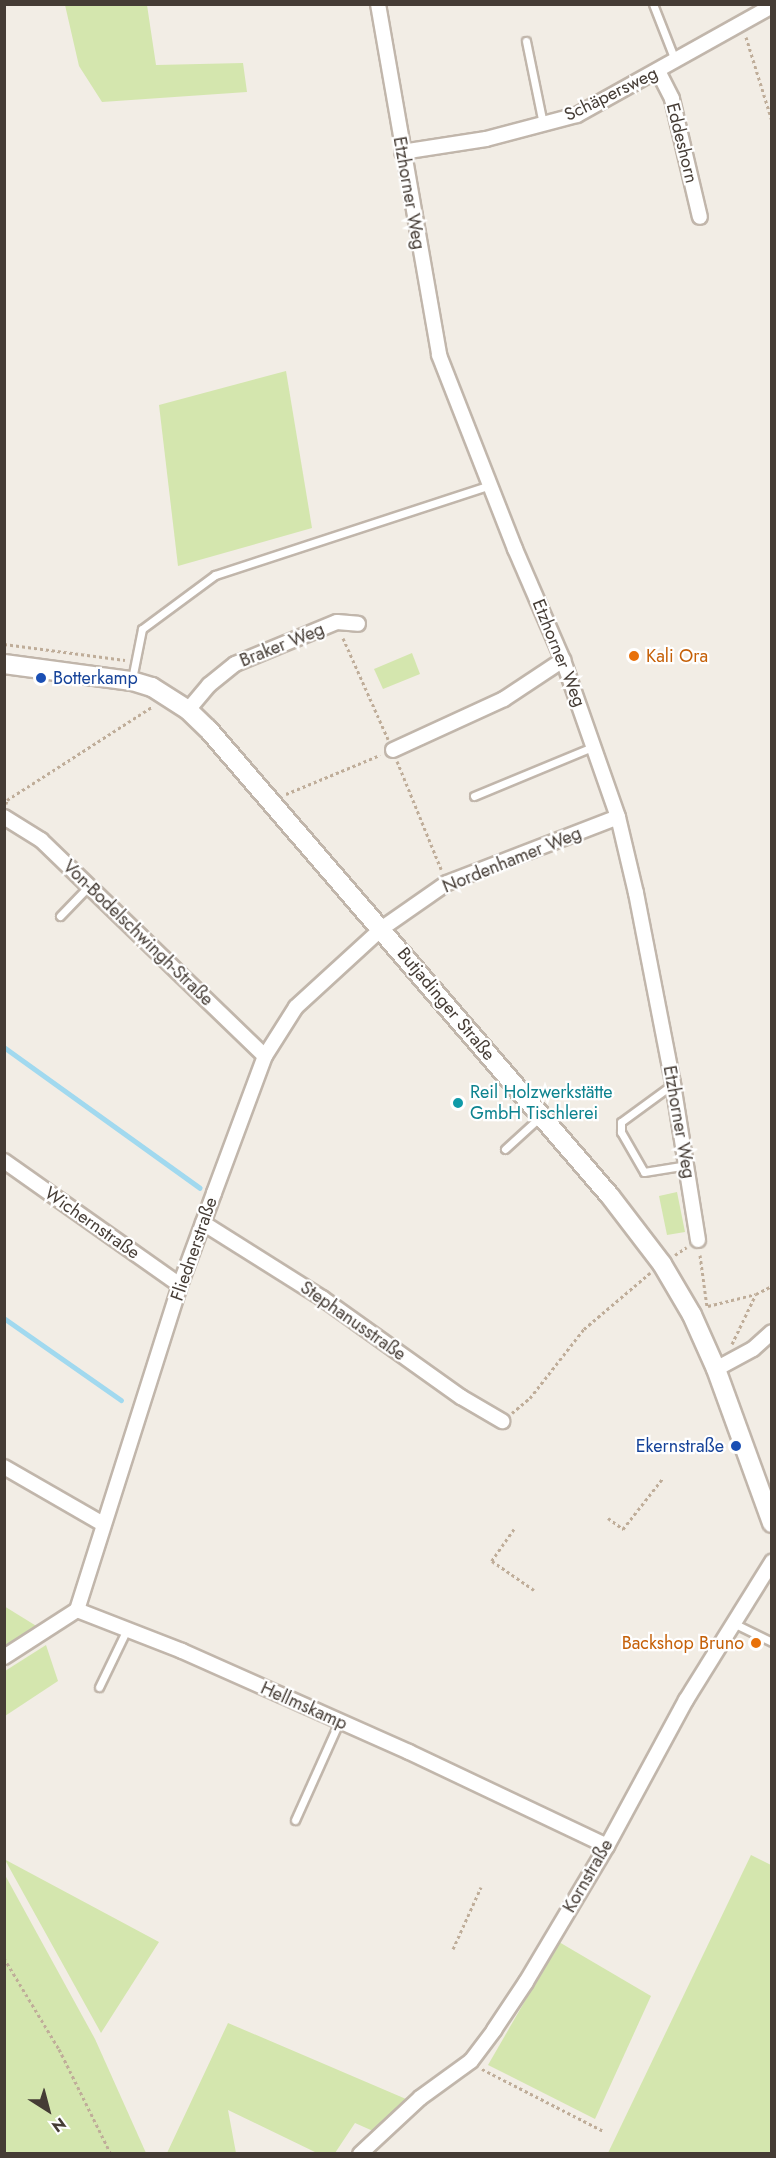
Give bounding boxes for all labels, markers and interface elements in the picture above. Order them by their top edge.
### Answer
street label: Schäpersweg [561,62,661,126]
street label: Eddeshorn [662,101,702,185]
street label: Etzhorner Weg [388,135,430,251]
street label: Etzhorner Weg [528,596,590,710]
street label: Braker Weg [237,618,327,672]
place label: Kali Ora [646,645,708,667]
marker: Kali Ora [627,649,641,663]
place label: Botterkamp [53,667,138,689]
marker: Botterkamp [34,671,48,685]
street label: Nordenhamer Weg [439,822,585,898]
street label: Von-Bodelschwingh-Straße [58,856,218,1010]
street label: Butjadinger Straße [392,943,500,1065]
street label: Etzhorner Weg [658,1064,700,1180]
place label: Reil Holzwerkstätte GmbH Tischlerei [470,1082,613,1124]
marker: Reil Holzwerkstätte GmbH Tischlerei [451,1096,465,1110]
street label: Wichernstraße [40,1182,144,1264]
street label: Fliednerstraße [166,1194,222,1304]
street label: Stephanusstraße [296,1277,410,1365]
place label: Ekernstraße [636,1435,724,1457]
marker: Ekernstraße [729,1439,743,1453]
place label: Backshop Bruno [622,1632,744,1654]
marker: Backshop Bruno [749,1636,763,1650]
street label: Hellmskamp [257,1677,351,1735]
street label: Kornstraße [558,1836,618,1916]
north arrow [18,2080,78,2140]
text: N [47,2112,71,2138]

